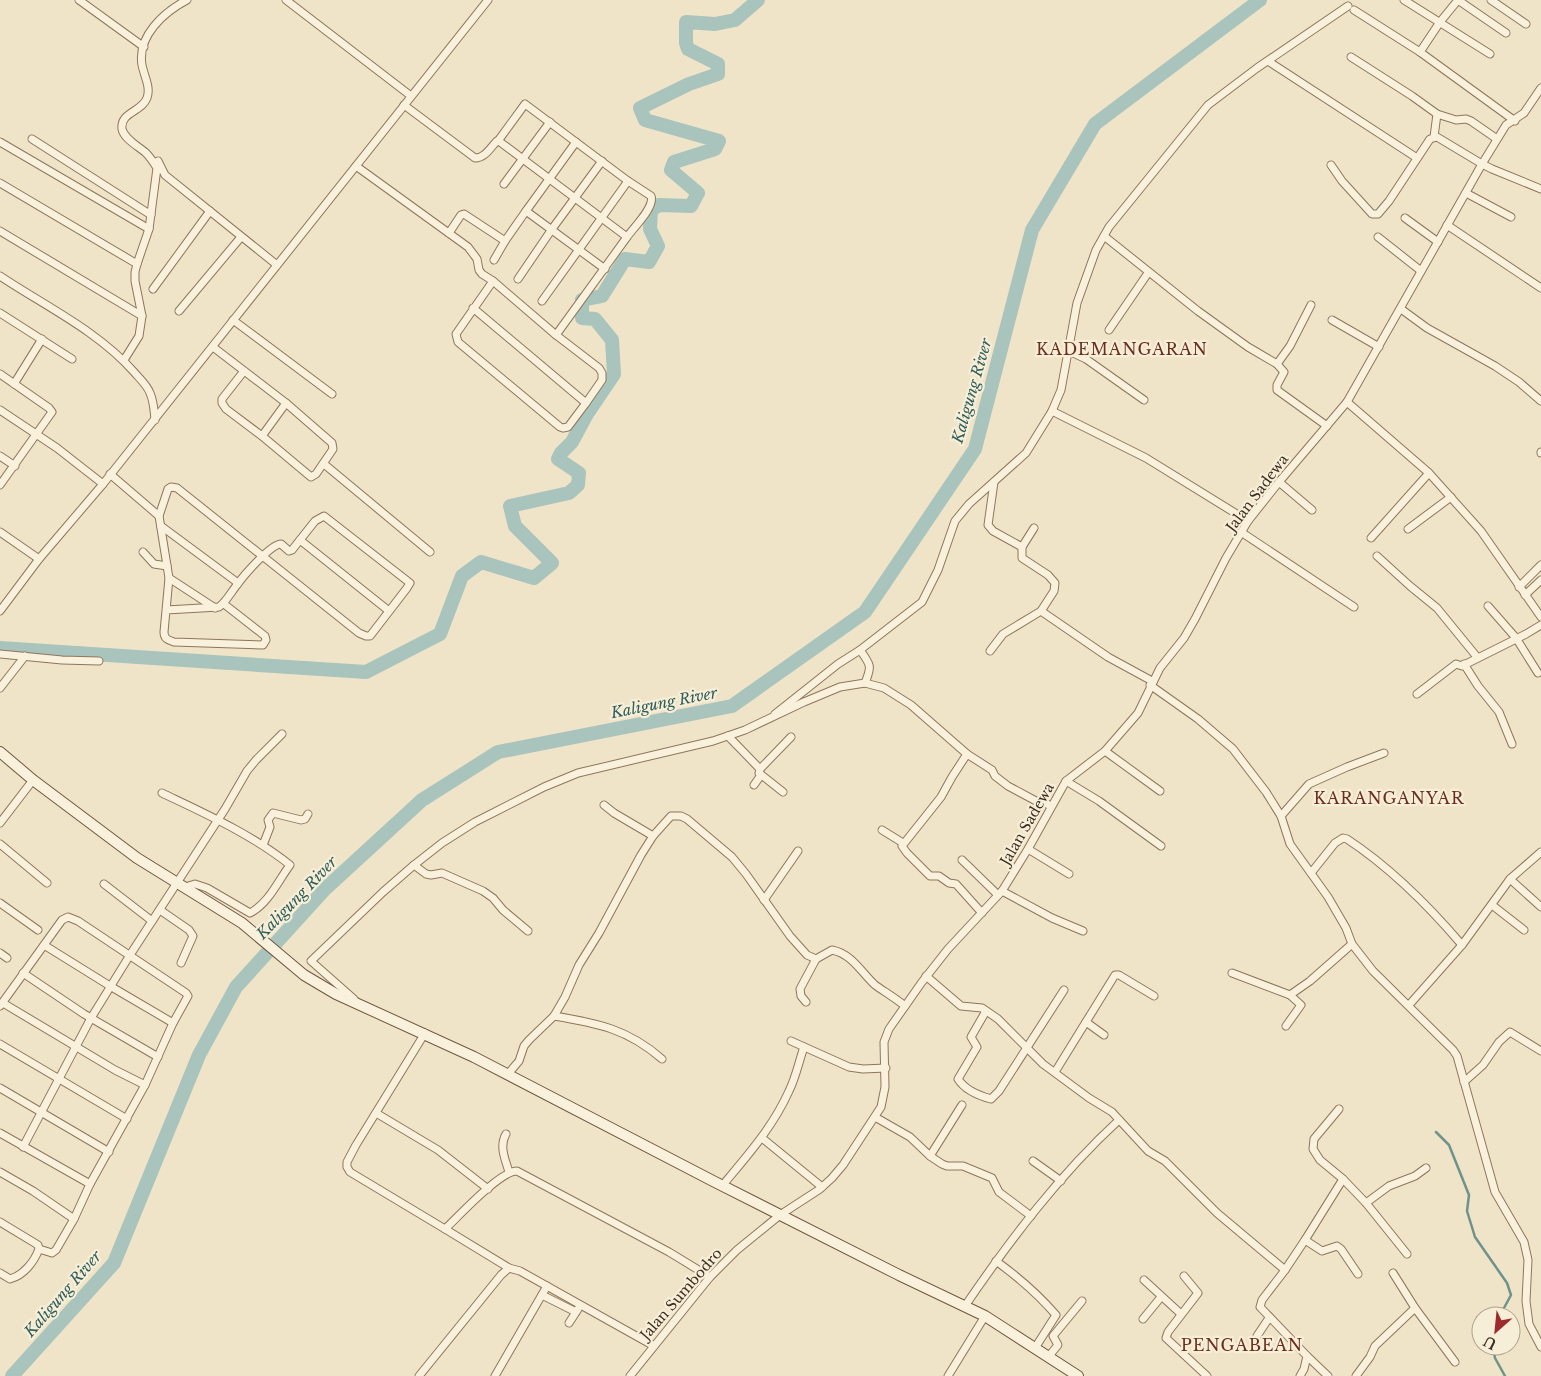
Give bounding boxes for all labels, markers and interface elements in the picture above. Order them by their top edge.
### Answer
water label: Kaligung River [947,335,996,446]
district label: KADEMANGARAN [1036,339,1208,359]
street label: Jalan Sadewa [1221,450,1292,537]
water label: Kaligung River [608,683,720,722]
street label: Jalan Sadewa [995,779,1058,870]
district label: KARANGANYAR [1313,788,1465,808]
water label: Kaligung River [252,851,342,944]
street label: Jalan Sumbodro [635,1244,726,1345]
water label: Kaligung River [19,1246,106,1341]
north arrow [1471,1306,1521,1356]
text: U [1480,1331,1500,1353]
district label: PENGABEAN [1181,1335,1303,1355]

